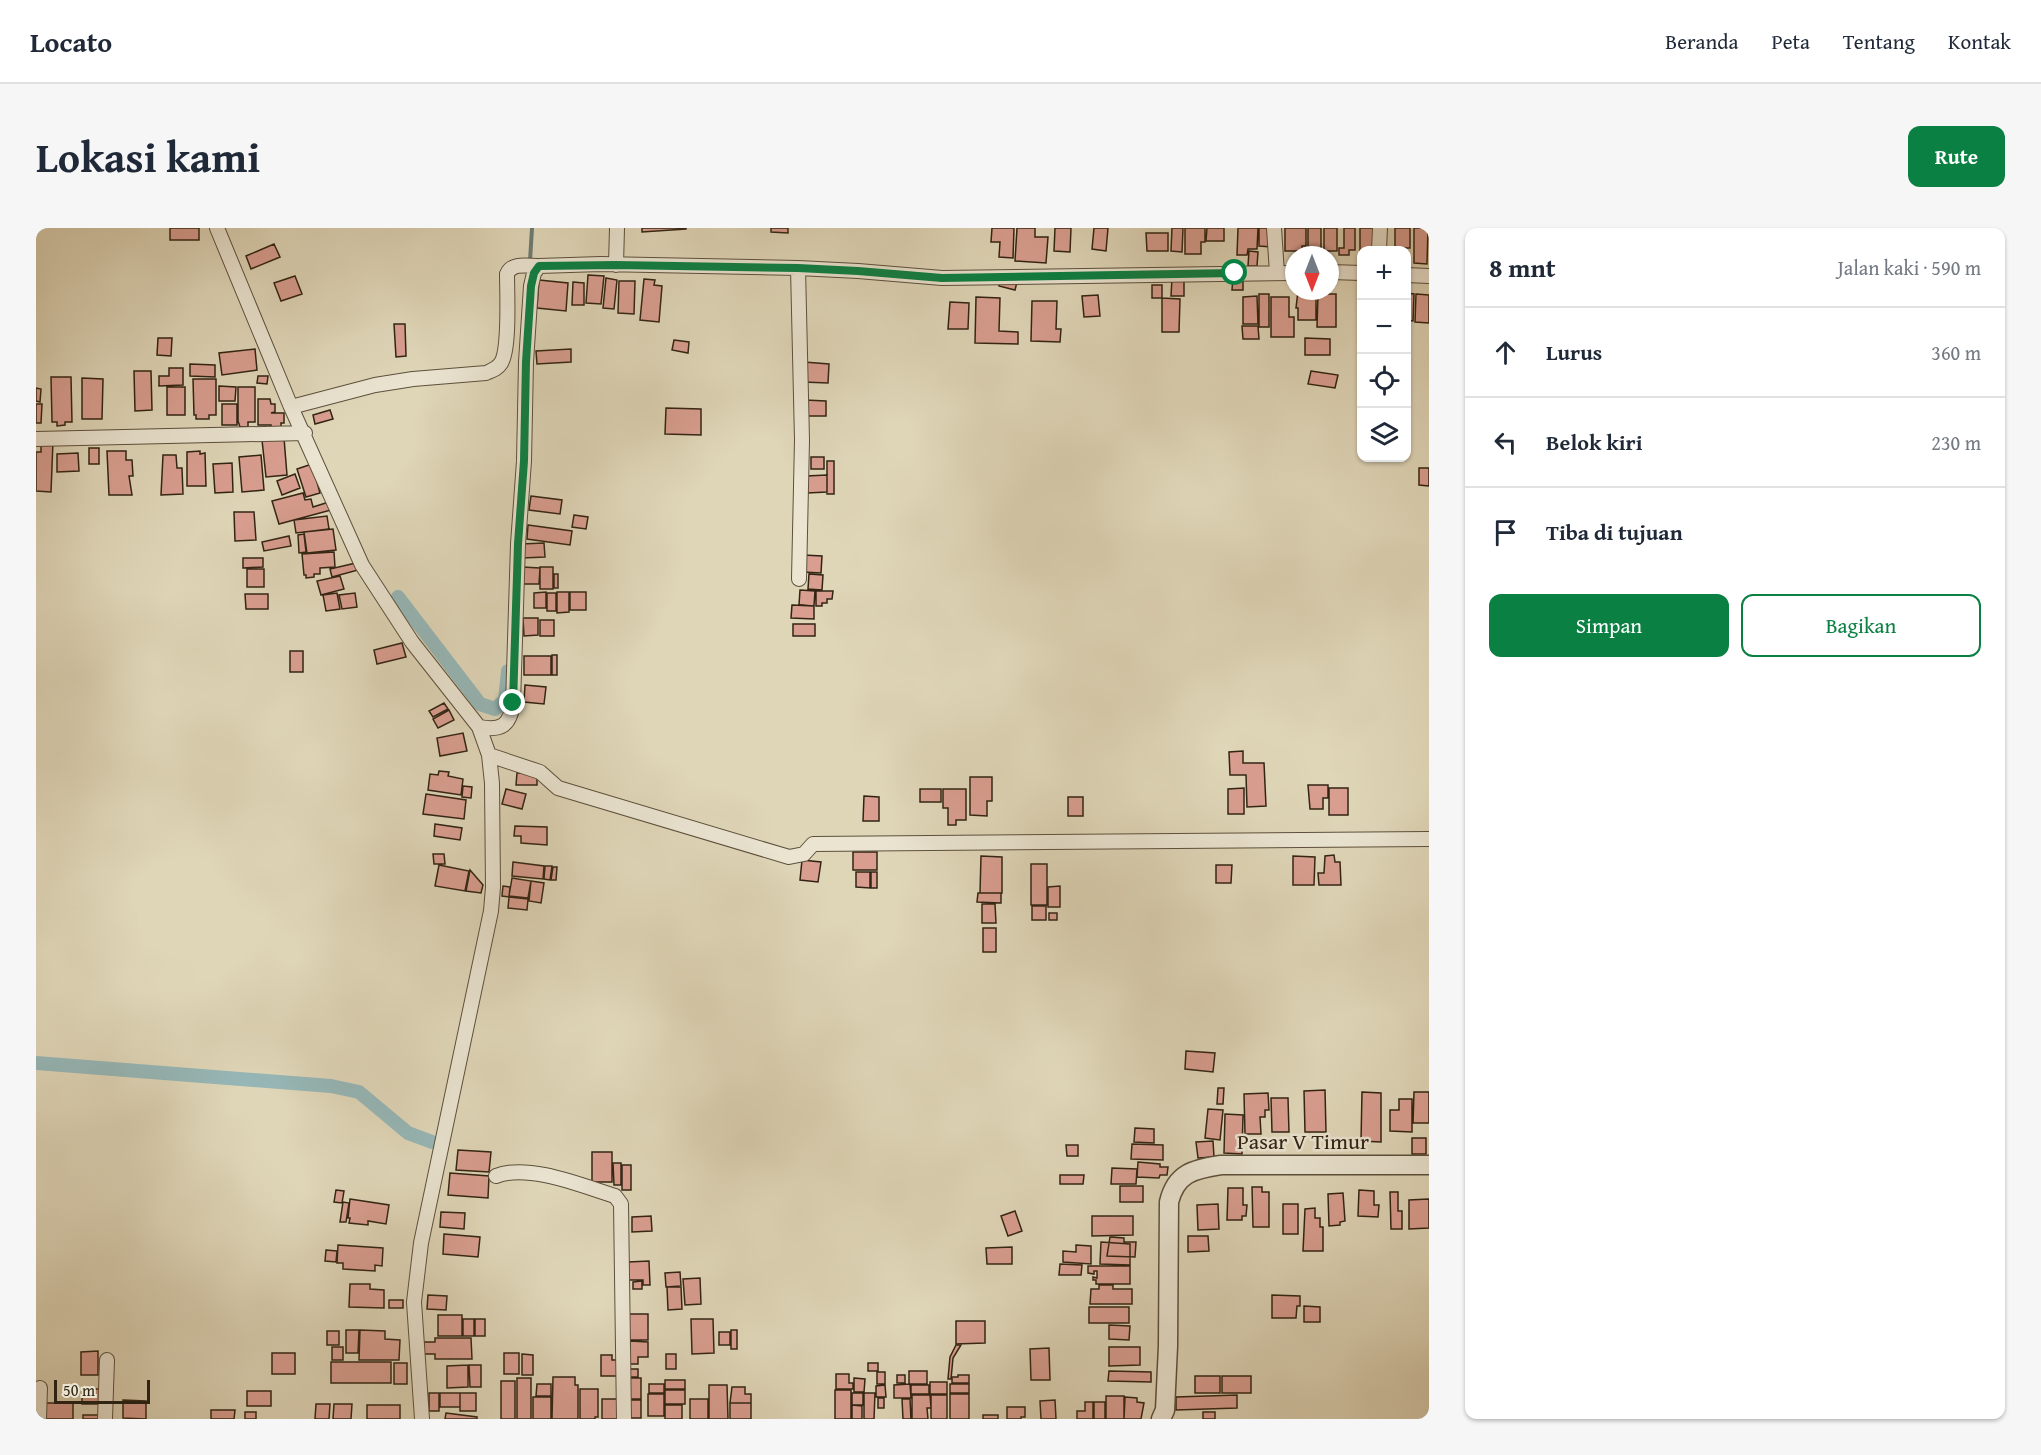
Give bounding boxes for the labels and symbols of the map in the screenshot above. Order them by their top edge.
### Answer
north arrow [1285,246,1339,300]
route start [1221,259,1247,285]
route end [499,689,525,715]
street label: Pasar V Timur [1237,1125,1369,1157]
scale bar [54,1377,150,1404]

